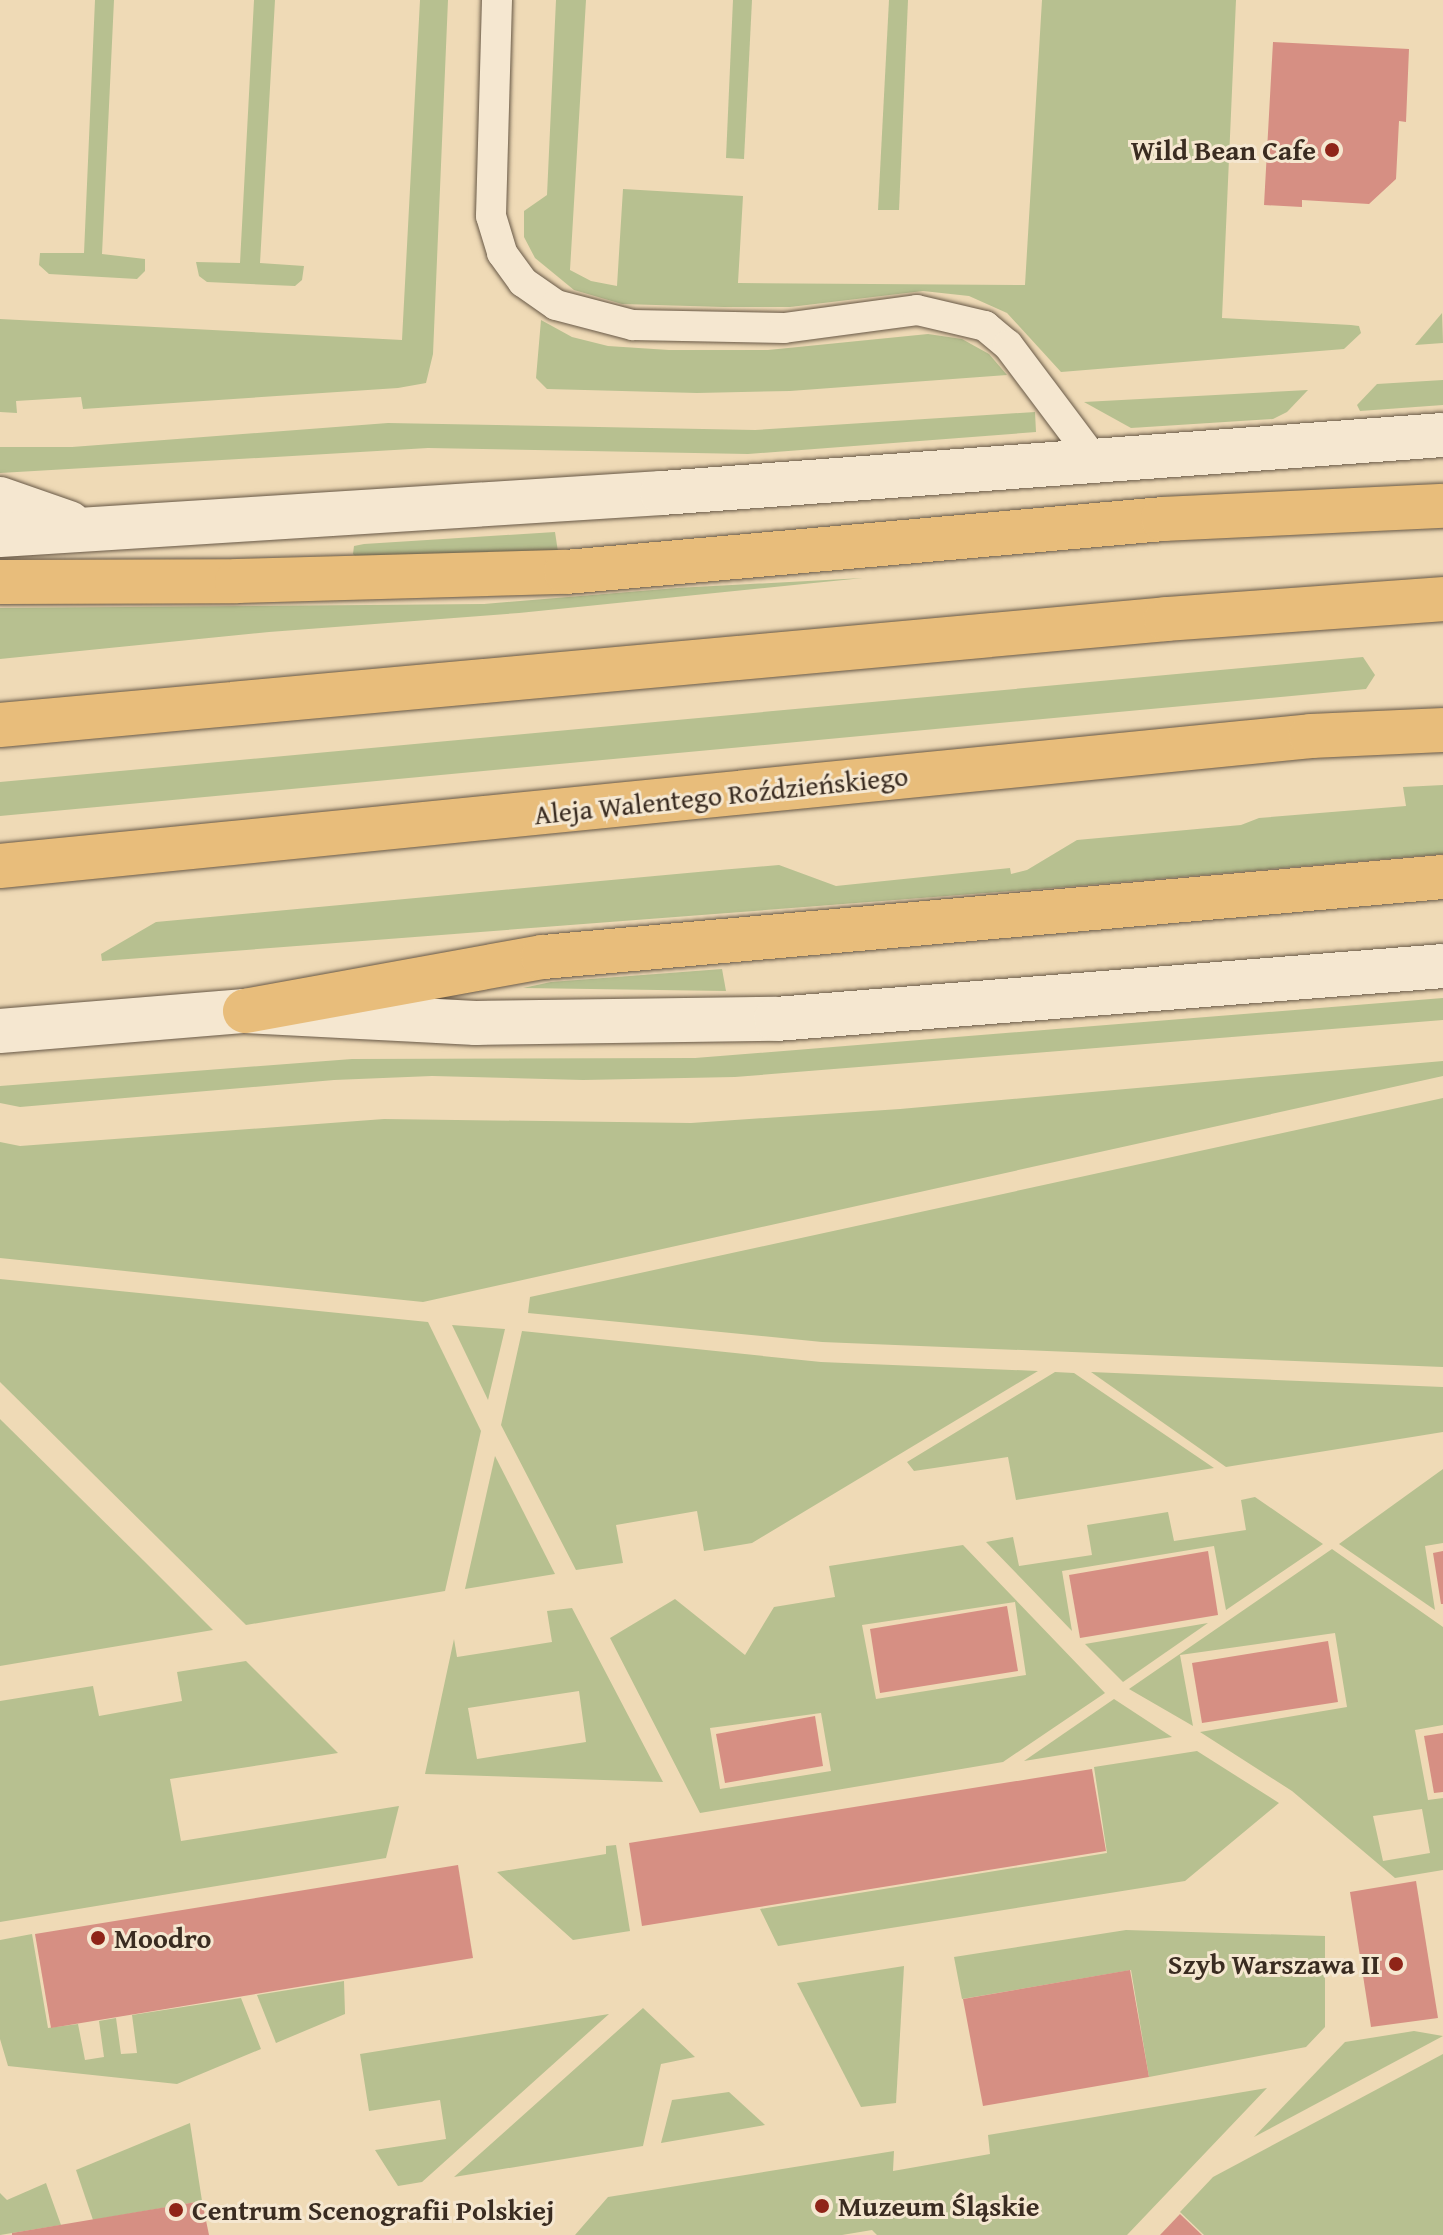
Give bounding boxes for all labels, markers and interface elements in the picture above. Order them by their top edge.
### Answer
place label: Wild Bean Cafe [1131,133,1316,167]
marker: Wild Bean Cafe [1323,141,1341,159]
street label: Aleja Walentego Roździeńskiego [532,759,910,831]
place label: Moodro [114,1921,211,1955]
marker: Moodro [89,1929,107,1947]
place label: Szyb Warszawa II [1168,1947,1380,1981]
marker: Szyb Warszawa II [1387,1955,1405,1973]
place label: Muzeum Śląskie [838,2189,1040,2223]
place label: Centrum Scenografii Polskiej [192,2193,554,2227]
marker: Muzeum Śląskie [813,2197,831,2215]
marker: Centrum Scenografii Polskiej [167,2201,185,2219]

